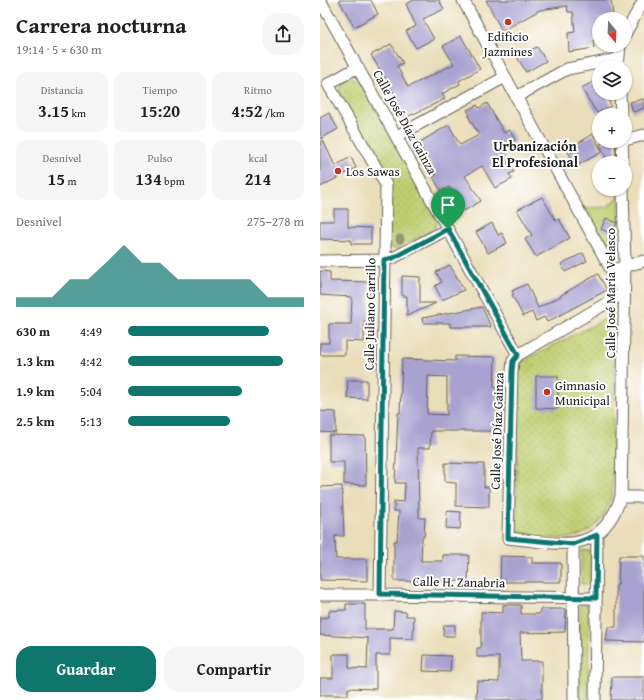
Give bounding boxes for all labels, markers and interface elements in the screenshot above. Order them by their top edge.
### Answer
text: Carrera nocturna [16,9,187,41]
north arrow [592,12,632,52]
map controls [592,12,632,196]
button: share [262,13,304,55]
marker: Edificio Jazmines [503,17,513,27]
place label: Edificio Jazmines [482,27,532,61]
text: 19:14 · 5 × 630 m [16,40,102,59]
button: layers [592,60,632,100]
street label: Calle José Díaz Gainza [368,66,442,179]
text: Distancia [41,82,83,98]
text: Tiempo [143,82,177,98]
text: Ritmo [244,82,272,98]
text: 3.15 [38,98,69,123]
text: 15:20 [140,98,180,123]
text: 4:52 [231,98,263,123]
text: km [69,105,86,121]
text: /km [263,105,285,121]
button: + [592,108,632,148]
district label: Urbanización El Profesional [492,136,579,172]
text: Desnivel [43,150,81,166]
text: Pulso [148,150,172,166]
text: kcal [249,150,267,166]
button: − [592,156,632,196]
place label: Los Sawas [346,162,400,181]
text: 15 [47,166,65,191]
text: 134 [135,166,162,191]
text: 214 [245,166,271,191]
marker: Los Sawas [333,166,343,176]
text: m [65,173,77,189]
text: bpm [162,173,185,189]
pin [431,188,465,229]
icon: arrive [437,194,459,216]
text: Desnivel [16,212,62,231]
text: 275–278 m [247,212,304,231]
street label: Calle José María Velasco [601,227,620,358]
street label: Calle Juliano Carrillo [360,257,380,370]
text: 630 m [16,322,50,341]
text: 4:49 [80,322,102,341]
text: 1.3 km [16,352,55,371]
text: 4:42 [80,352,102,371]
street label: Calle José Díaz Gainza [485,371,509,490]
place label: Gimnasio Municipal [555,376,610,410]
text: 1.9 km [16,382,55,401]
text: 5:04 [80,382,102,401]
marker: Gimnasio Municipal [542,387,552,397]
text: 2.5 km [16,412,55,431]
text: 5:13 [80,412,102,431]
street label: Calle H. Zanabria [413,572,506,592]
button: Guardar [16,646,156,692]
button: Compartir [164,646,304,692]

